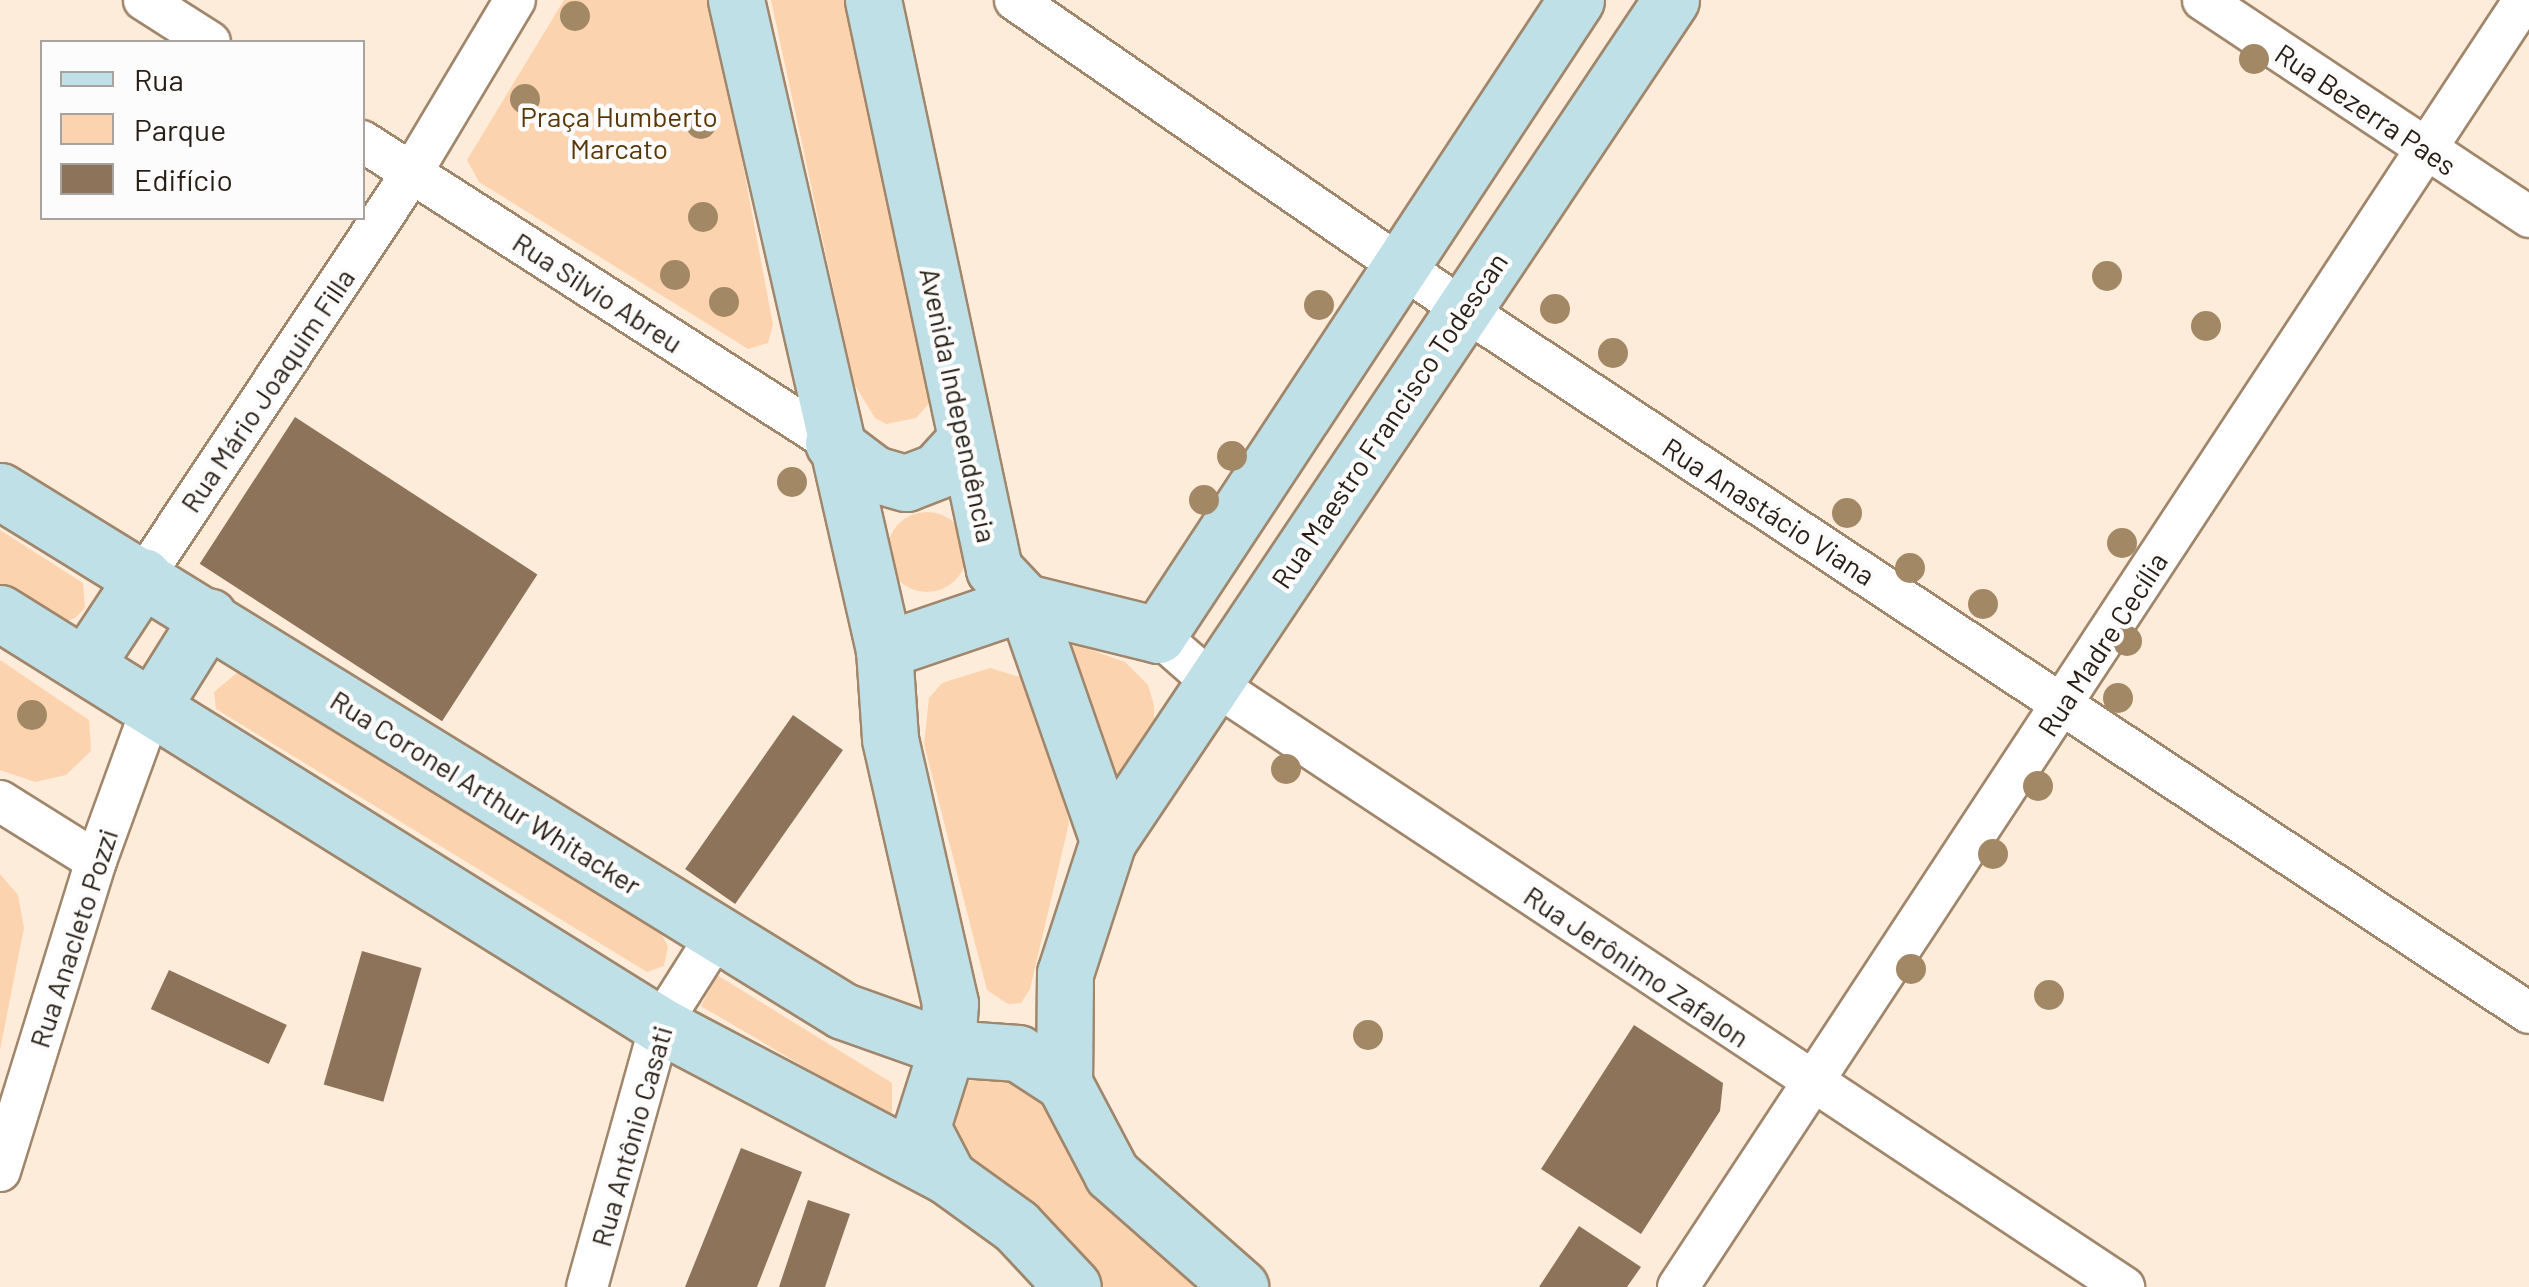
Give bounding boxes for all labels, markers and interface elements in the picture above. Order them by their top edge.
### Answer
street label: Rua Bezerra Paes [2269,36,2463,182]
legend [40,40,365,220]
text: Rua [134,61,184,97]
park label: Praça Humberto Marcato [520,99,718,165]
text: Parque [134,111,226,147]
text: Edifício [134,161,233,197]
street label: Rua Silvio Abreu [507,225,689,359]
street label: Rua Maestro Francisco Todescan [1264,246,1514,594]
street label: Rua Mário Joaquim Filla [173,262,361,518]
street label: Avenida Independência [913,265,1005,545]
street label: Rua Anastácio Viana [1657,430,1881,592]
street label: Rua Madre Cecília [2030,546,2174,742]
street label: Rua Coronel Arthur Whitacker [325,682,647,902]
street label: Rua Anacleto Pozzi [22,824,124,1052]
street label: Rua Jerônimo Zafalon [1518,878,1756,1054]
street label: Rua Antônio Casati [583,1022,679,1250]

